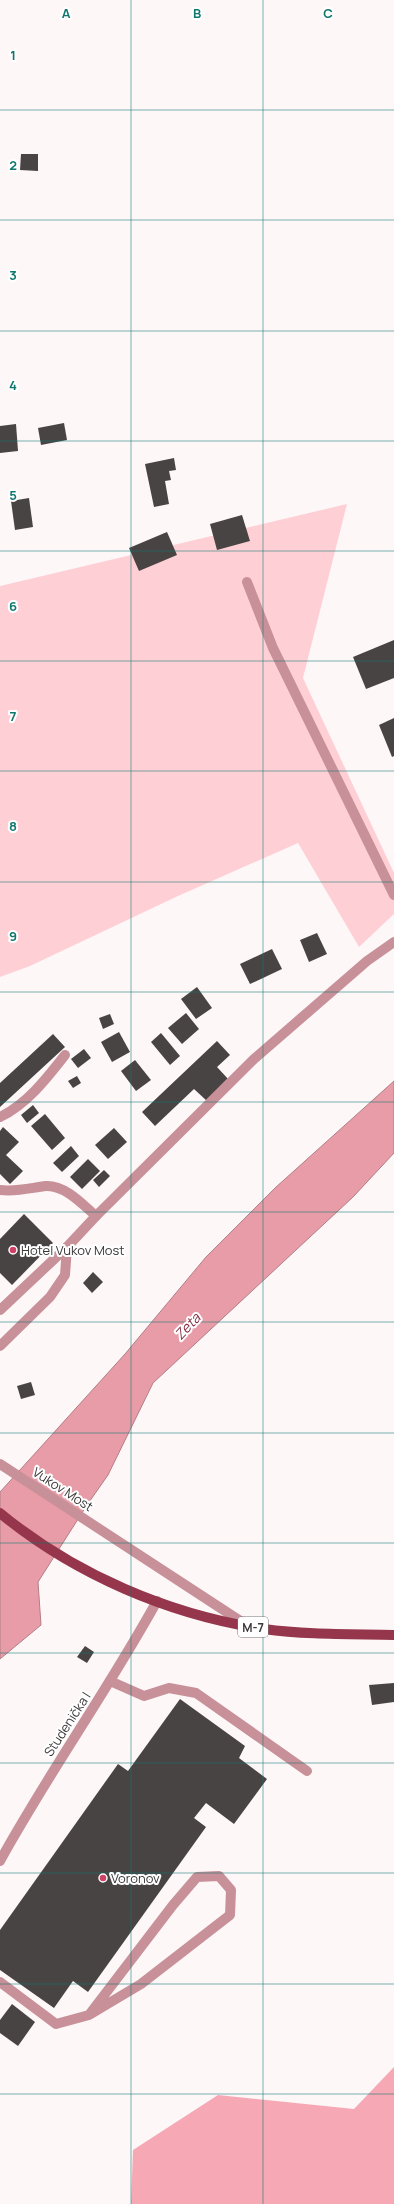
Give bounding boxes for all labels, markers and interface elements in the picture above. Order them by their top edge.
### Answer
text: A [62,4,71,22]
text: B [193,4,201,22]
text: C [323,4,333,22]
text: 1 [10,46,16,64]
text: 2 [9,156,17,174]
text: 3 [9,266,17,284]
text: 4 [9,376,17,394]
text: 5 [9,486,17,504]
text: 6 [9,597,17,615]
text: 7 [10,707,17,725]
text: 8 [9,817,17,835]
text: 9 [9,927,17,945]
place label: Hotel Vukov Most [21,1241,124,1259]
marker: Hotel Vukov Most [8,1245,18,1255]
water label: Zeta [170,1308,205,1344]
street label: Vukov Most [29,1463,97,1515]
road number: M-7 [238,1617,268,1637]
street label: Studenička I [39,1688,95,1760]
place label: Voronov [111,1869,160,1887]
marker: Voronov [98,1873,108,1883]

